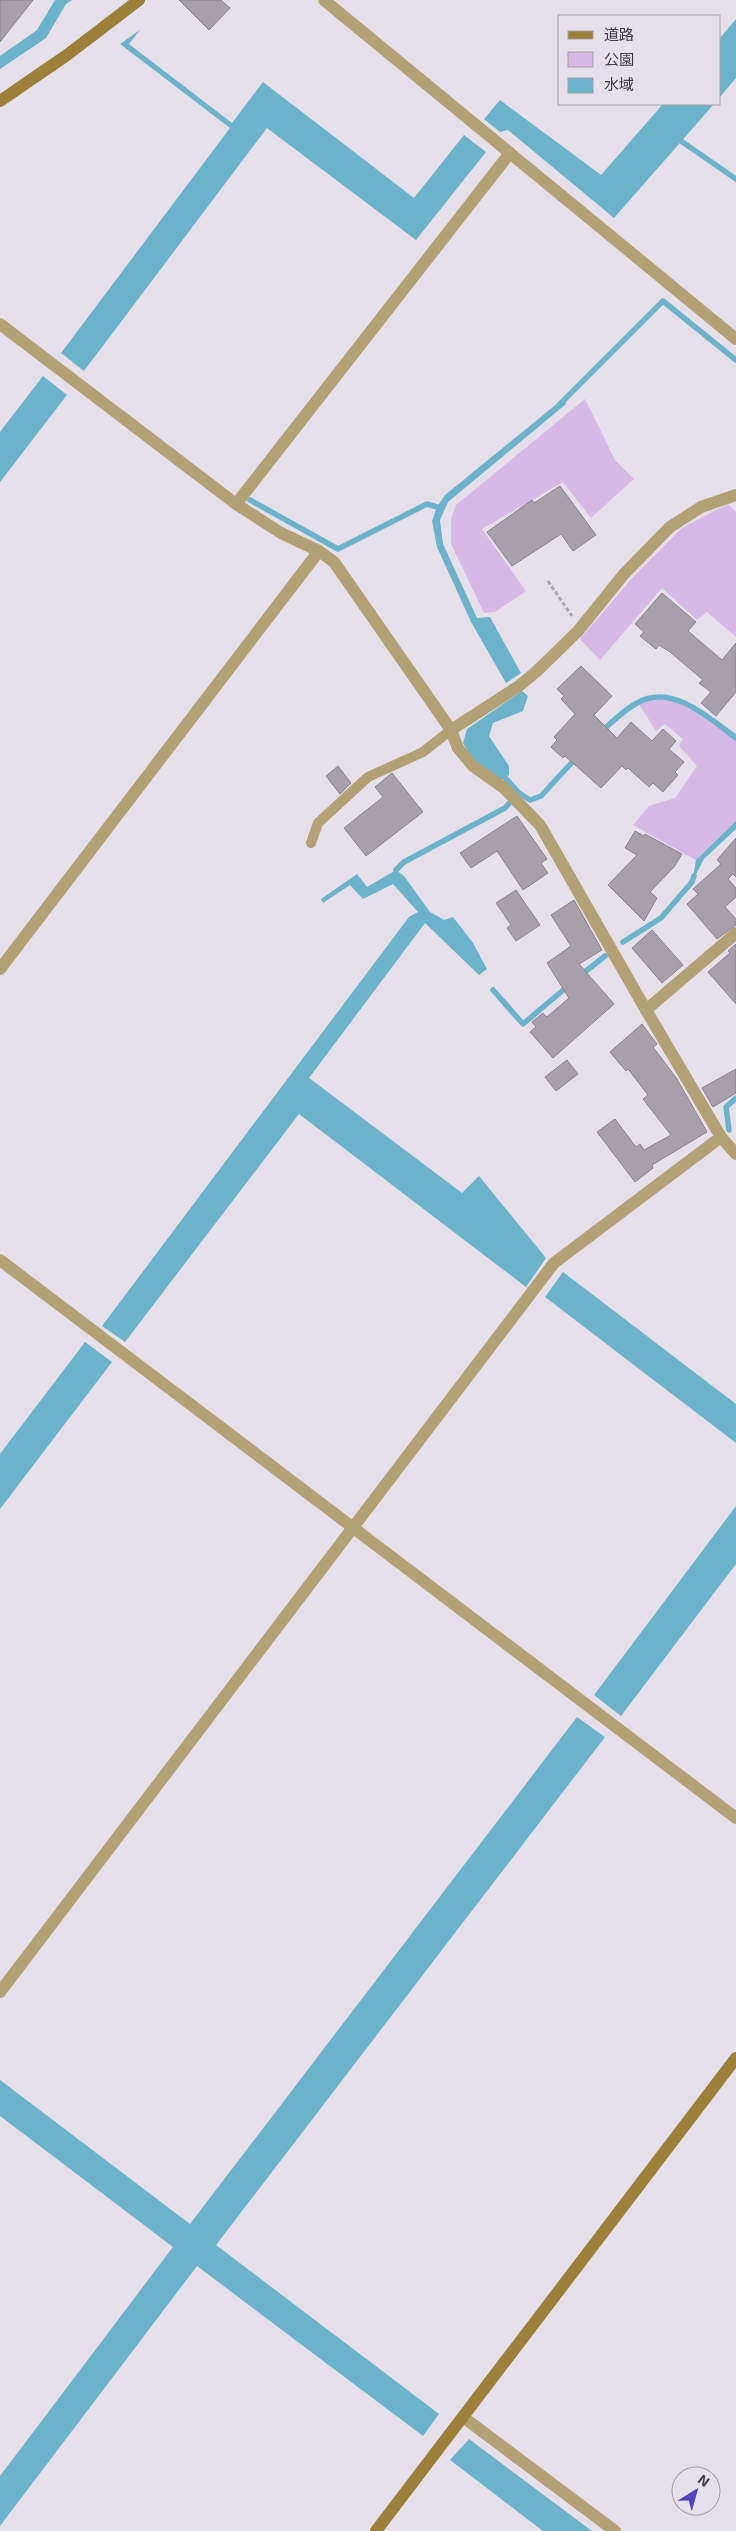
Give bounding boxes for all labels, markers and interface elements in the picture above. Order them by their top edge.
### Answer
legend [558,15,721,105]
text: 道路 [604,25,634,43]
text: 公園 [604,50,634,68]
text: 水域 [604,75,634,93]
north arrow [671,2466,721,2516]
text: N [695,2470,713,2490]

